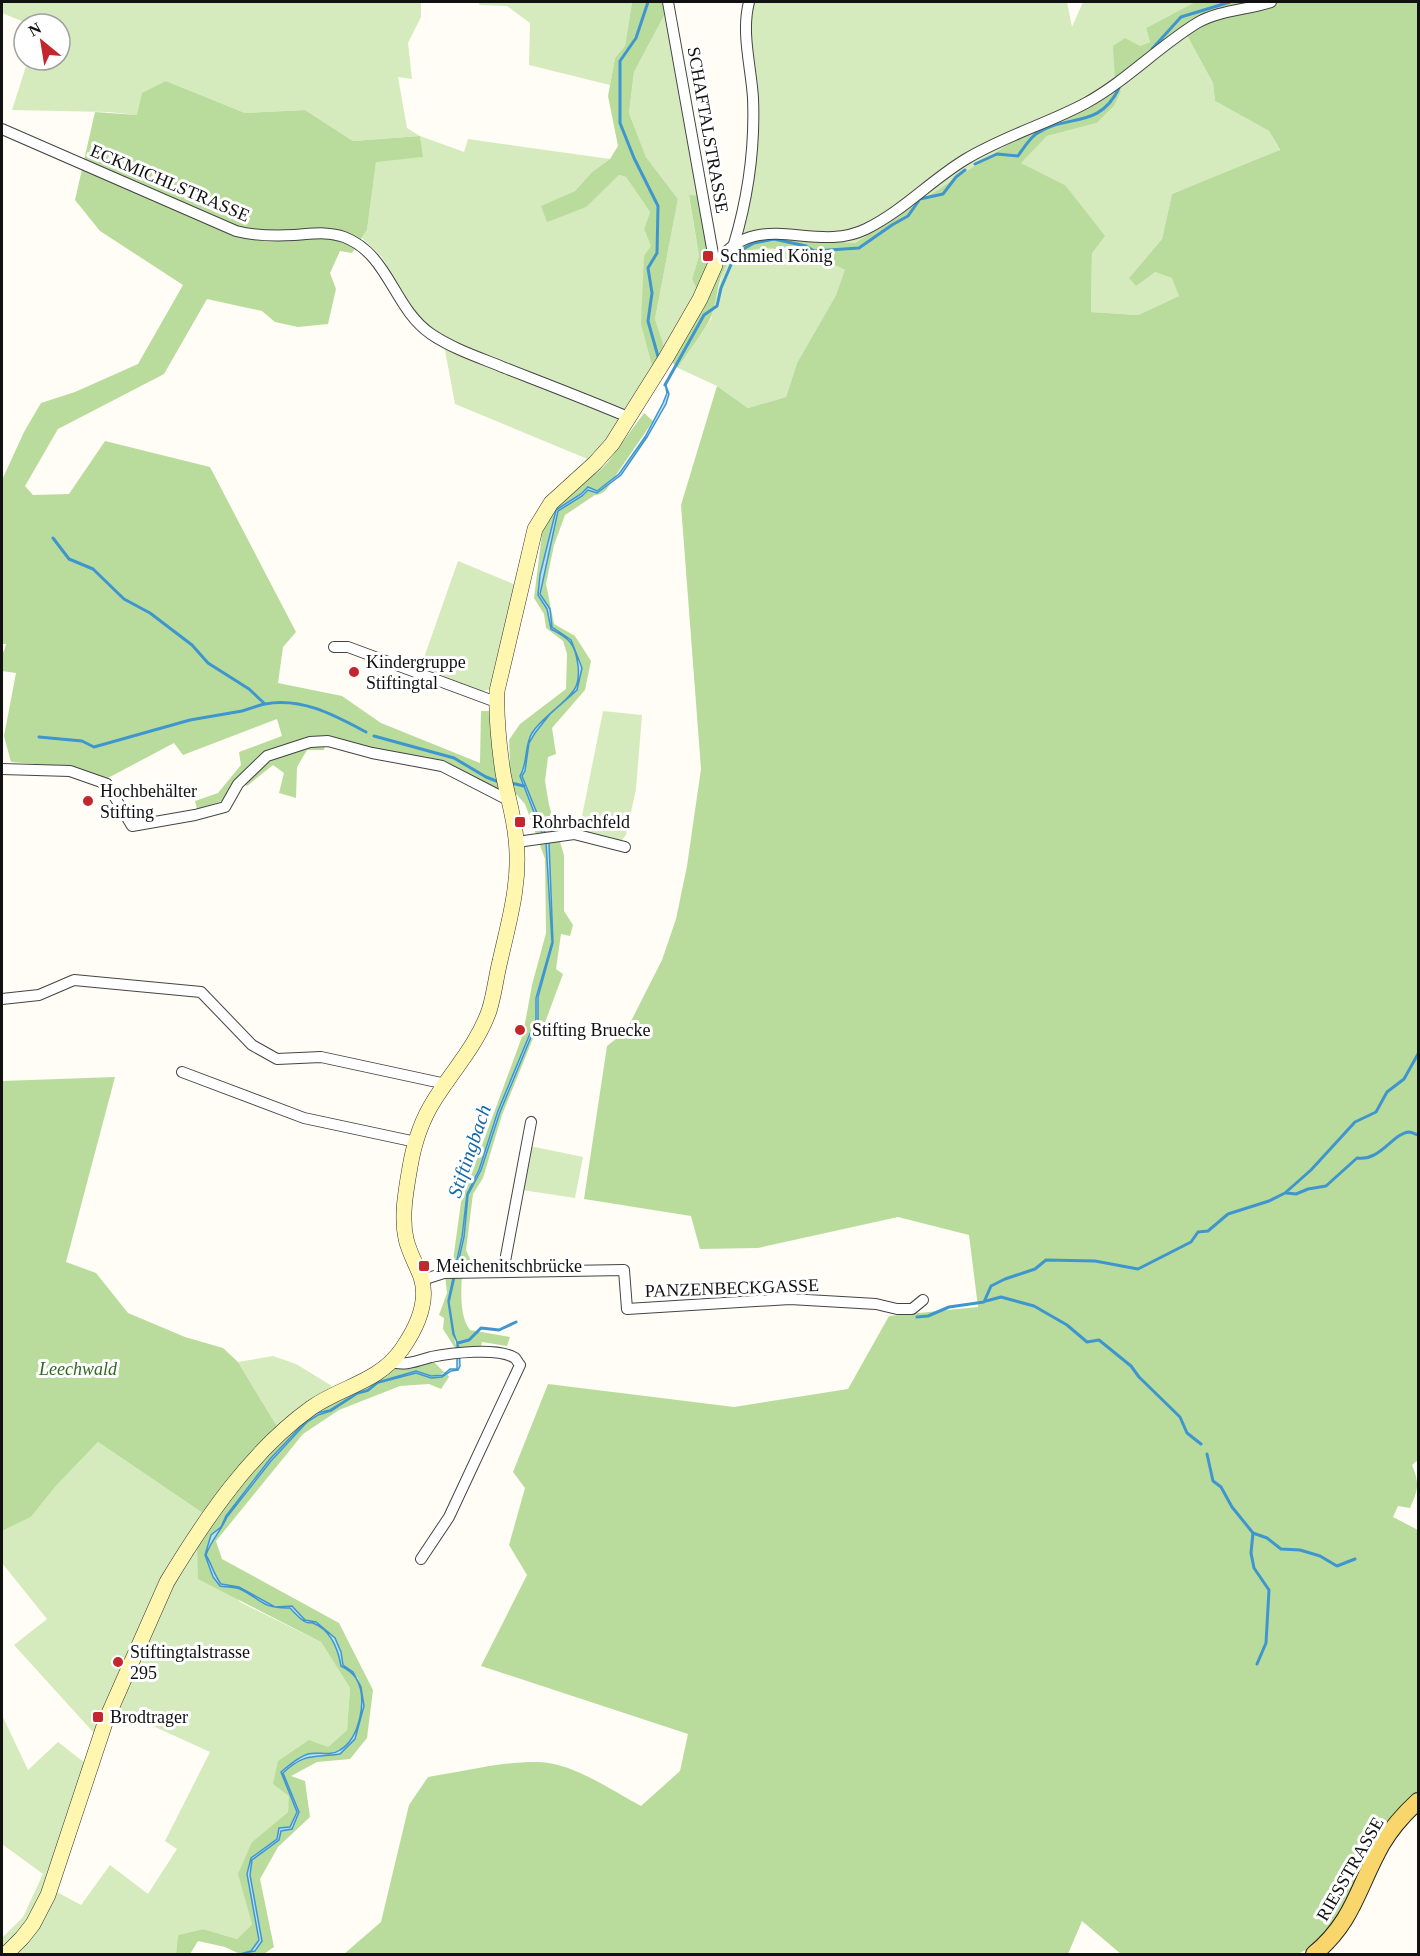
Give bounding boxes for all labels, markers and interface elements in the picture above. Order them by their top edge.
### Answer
north arrow [12,12,72,72]
text: N [25,19,44,40]
street label: SCHAFTALSTRASSE [684,45,732,215]
street label: ECKMICHLSTRASSE [87,140,253,226]
place label: Schmied König [720,246,833,266]
marker: Schmied König [701,249,715,263]
place label: Kindergruppe Stiftingtal [366,652,466,693]
marker: Kindergruppe Stiftingtal [347,665,361,679]
place label: Hochbehälter Stifting [100,781,197,822]
marker: Hochbehälter Stifting [81,794,95,808]
place label: Rohrbachfeld [532,812,630,832]
marker: Rohrbachfeld [513,815,527,829]
place label: Stifting Bruecke [532,1020,650,1040]
marker: Stifting Bruecke [513,1023,527,1037]
water label: Stiftingbach [443,1102,496,1201]
place label: Meichenitschbrücke [436,1256,582,1276]
marker: Meichenitschbrücke [417,1259,431,1273]
street label: PANZENBECKGASSE [645,1275,819,1301]
park label: Leechwald [38,1359,118,1379]
place label: Stiftingtalstrasse 295 [130,1642,250,1683]
marker: Stiftingtalstrasse 295 [111,1655,125,1669]
place label: Brodtrager [110,1707,188,1727]
marker: Brodtrager [91,1710,105,1724]
street label: RIESSTRASSE [1312,1814,1388,1924]

